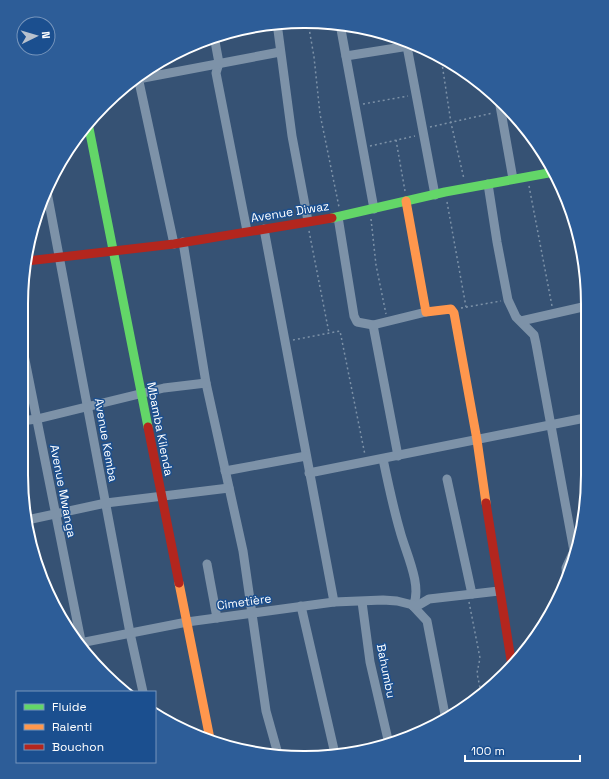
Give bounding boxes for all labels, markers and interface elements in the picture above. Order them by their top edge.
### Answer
north arrow [16,16,56,56]
text: N [39,31,53,39]
street label: Avenue Diwaz [250,198,330,226]
street label: Mbamba Kilenda [143,381,177,477]
street label: Avenue Kemba [91,397,121,483]
street label: Avenue Mwanga [46,443,80,539]
street label: Cimetière [216,590,272,614]
street label: Bahumbu [373,643,399,699]
legend [16,691,156,763]
text: Fluide [52,699,87,715]
text: Ralenti [52,719,92,735]
scale bar [465,737,580,763]
text: Bouchon [52,739,104,755]
text: 100 m [471,743,505,759]

